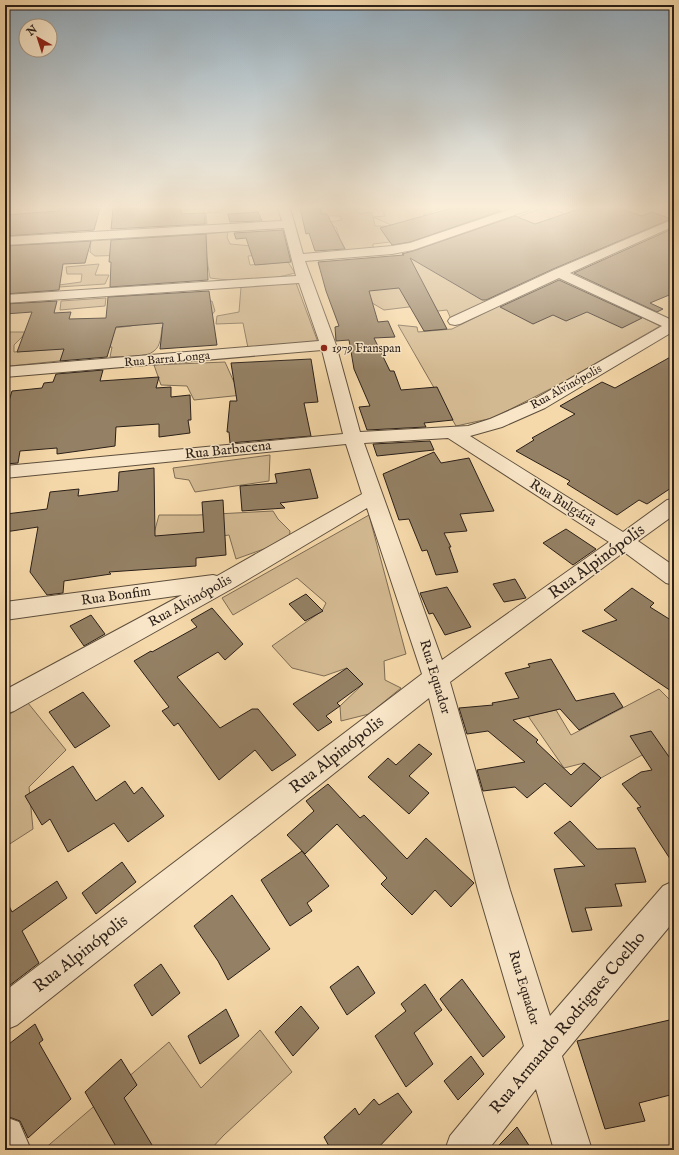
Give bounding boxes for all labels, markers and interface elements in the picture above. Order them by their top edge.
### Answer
north arrow [18,18,58,58]
text: N [23,22,41,40]
place label: 1979 Franspan [332,341,402,357]
marker: 1979 Franspan [319,343,329,353]
street label: Rua Barra Longa [124,348,211,370]
street label: Rua Alvinópolis [528,361,605,414]
street label: Rua Barbacena [184,436,273,463]
street label: Rua Bulgária [526,475,601,531]
street label: Rua Alpinópolis [545,520,649,604]
street label: Rua Alvinópolis [145,571,235,631]
street label: Rua Bonfim [80,582,152,610]
street label: Rua Equador [415,638,455,716]
street label: Rua Alpinópolis [286,712,389,798]
street label: Rua Alpinópolis [30,911,133,997]
street label: Rua Armando Rodrigues Coelho [486,928,650,1118]
street label: Rua Equador [504,949,544,1027]

